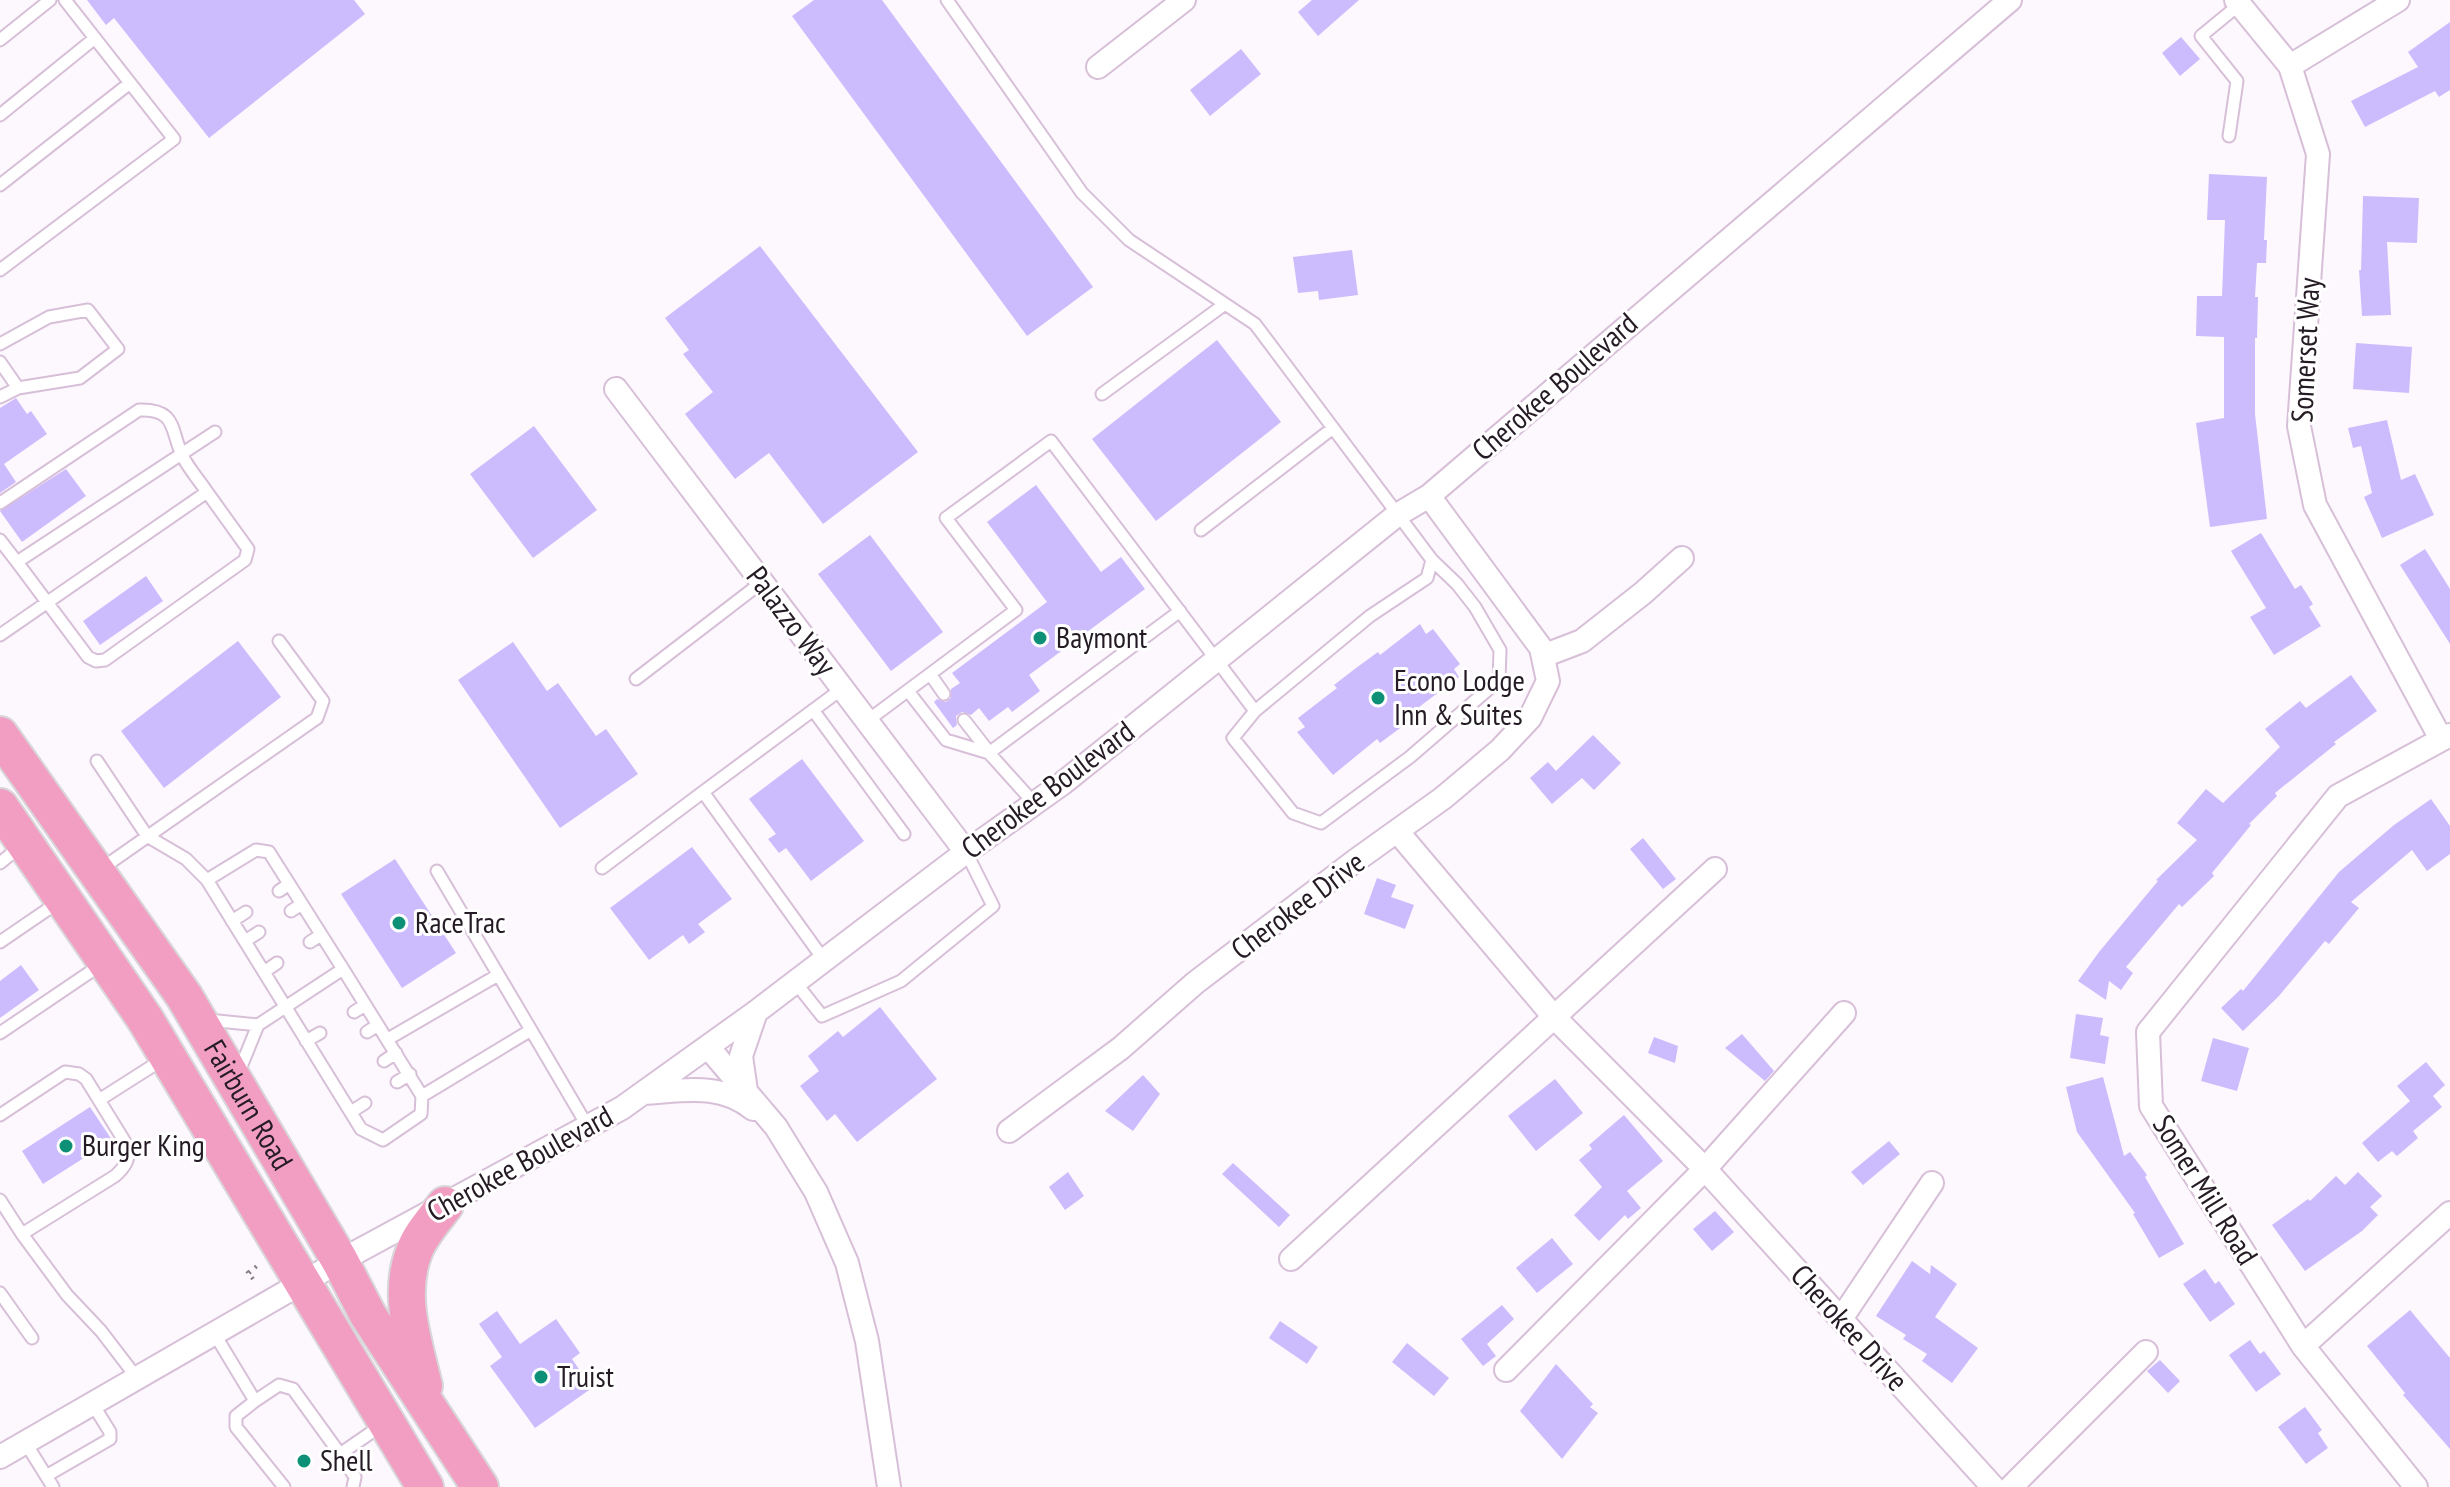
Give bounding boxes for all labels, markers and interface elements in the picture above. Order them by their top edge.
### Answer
street label: Somerset Way [2281,276,2328,423]
street label: Cherokee Boulevard [1463,303,1645,468]
street label: Palazzo Way [739,558,846,683]
place label: Baymont [1056,617,1148,656]
marker: Baymont [1031,629,1049,647]
place label: Econo Lodge Inn & Suites [1394,660,1525,733]
marker: Econo Lodge Inn & Suites [1369,689,1387,707]
street label: Cherokee Boulevard [953,711,1141,867]
street label: Cherokee Drive [1223,842,1372,968]
place label: RaceTrac [415,902,506,941]
marker: RaceTrac [390,914,408,932]
street label: Fairburn Road [196,1032,303,1176]
street label: Cherokee Boulevard [419,1096,619,1230]
street label: Somer Mill Road [2145,1107,2268,1271]
place label: Burger King [82,1125,205,1164]
marker: Burger King [57,1137,75,1155]
street label: Cherokee Drive [1783,1256,1917,1398]
place label: Truist [557,1356,615,1395]
marker: Truist [532,1368,550,1386]
place label: Shell [320,1440,372,1479]
marker: Shell [295,1452,313,1470]

